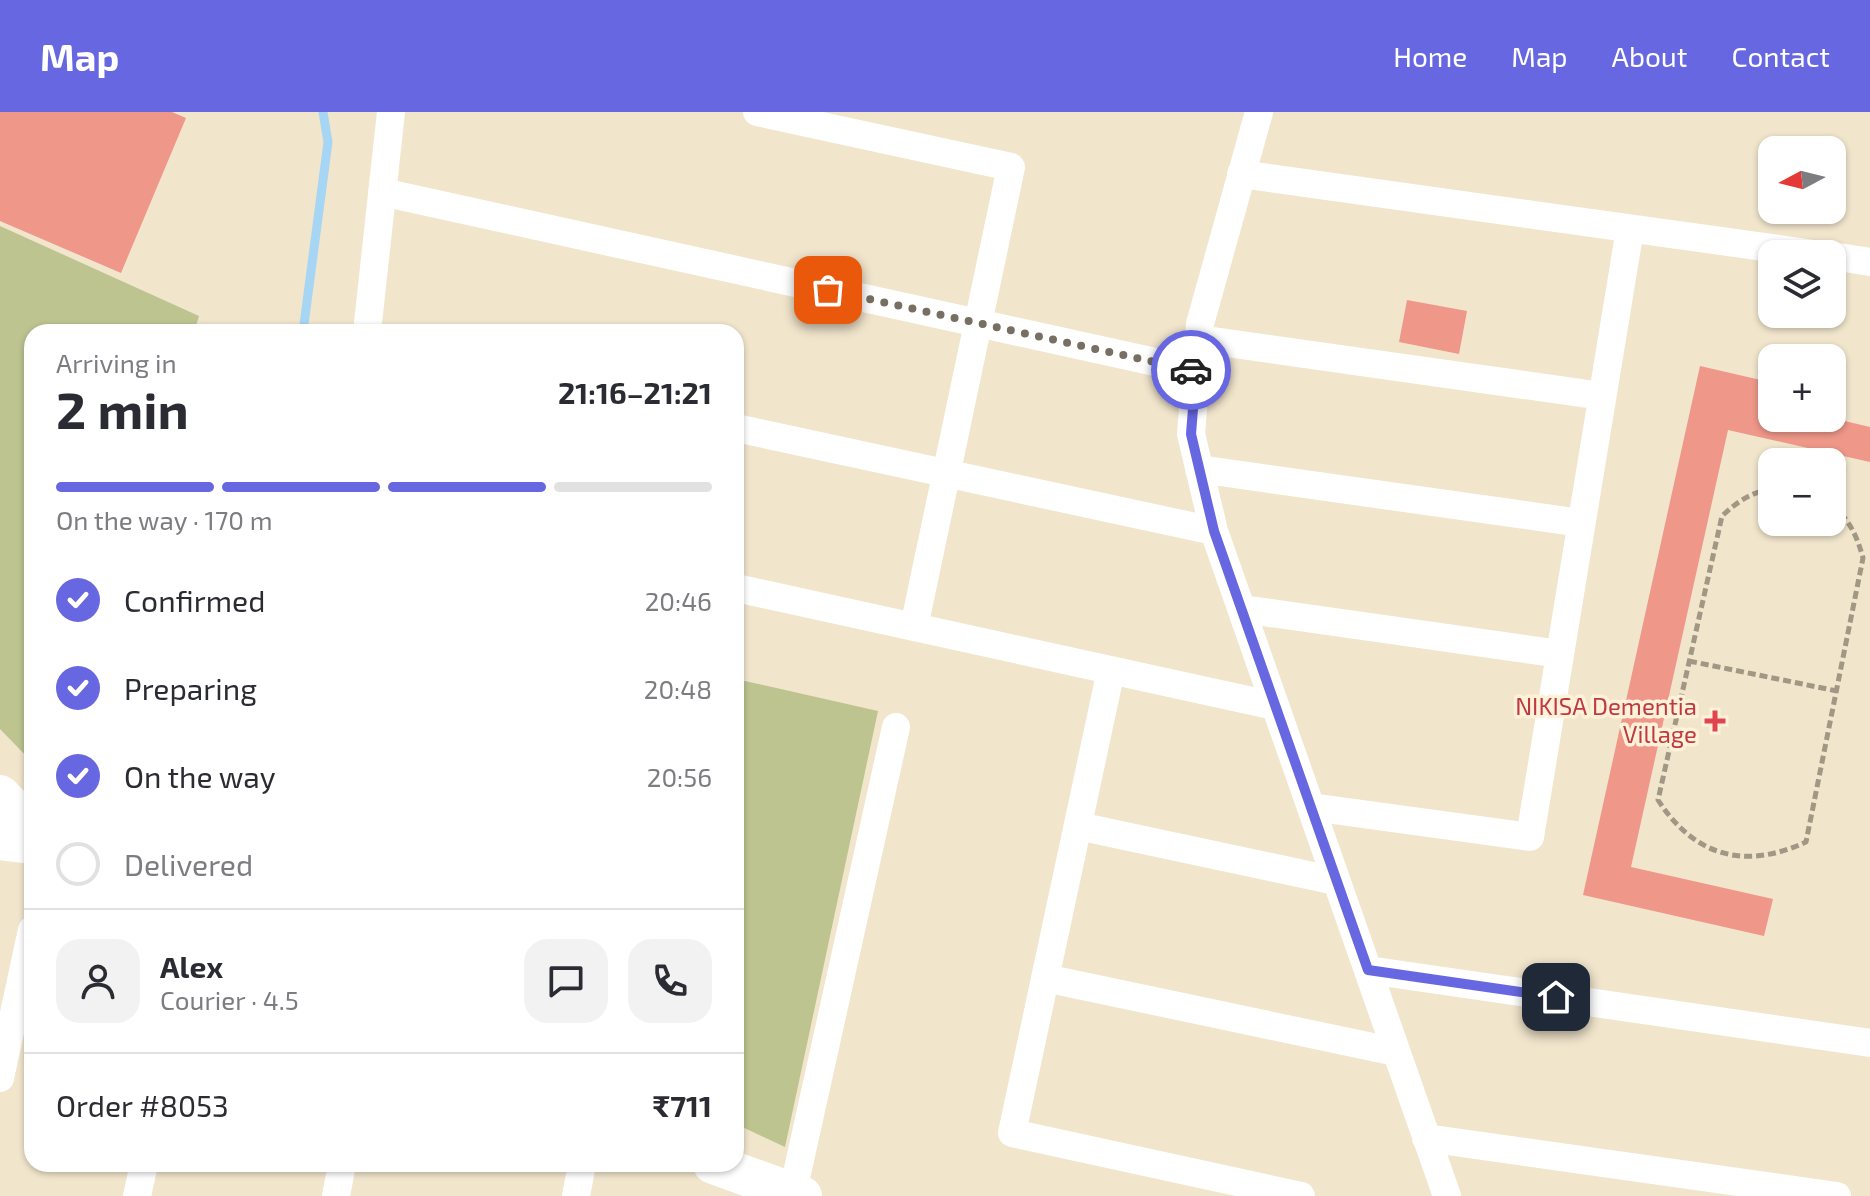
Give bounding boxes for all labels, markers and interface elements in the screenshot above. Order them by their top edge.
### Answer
text: Map [40,33,119,79]
text: Home [1393,39,1467,73]
text: Map [1511,39,1568,73]
text: About [1612,39,1687,73]
text: Contact [1731,39,1830,73]
north arrow [1758,136,1846,224]
map controls [1758,136,1846,536]
button: layers [1758,240,1846,328]
pin [794,256,862,324]
icon: bag [806,268,850,312]
courier [1151,330,1231,410]
button: + [1758,344,1846,432]
text: Arriving in [56,347,177,378]
icon: car [1169,348,1213,392]
text: 21:16–21:21 [558,374,712,410]
text: 2 min [56,377,189,439]
button: − [1758,448,1846,536]
text: On the way · 170 m [56,504,273,535]
icon: check [56,578,100,622]
text: Confirmed [124,582,265,618]
text: 20:46 [645,585,712,616]
icon: check [56,666,100,710]
text: Preparing [124,670,257,706]
text: 20:48 [644,673,712,704]
place label: NIKISA Dementia Village [1515,691,1697,748]
marker: NIKISA Dementia Village [1704,710,1726,732]
icon: check [56,754,100,798]
text: On the way [124,758,276,794]
text: 20:56 [647,761,712,792]
text: Delivered [124,846,253,882]
button: person [56,939,140,1023]
button: chat [524,939,608,1023]
button: phone [628,939,712,1023]
text: Alex [160,948,223,984]
pin [1522,963,1590,1031]
icon: home [1534,975,1578,1019]
text: Courier · 4.5 [160,984,299,1015]
text: Order #8053 [56,1087,229,1123]
text: ₹711 [653,1087,712,1123]

